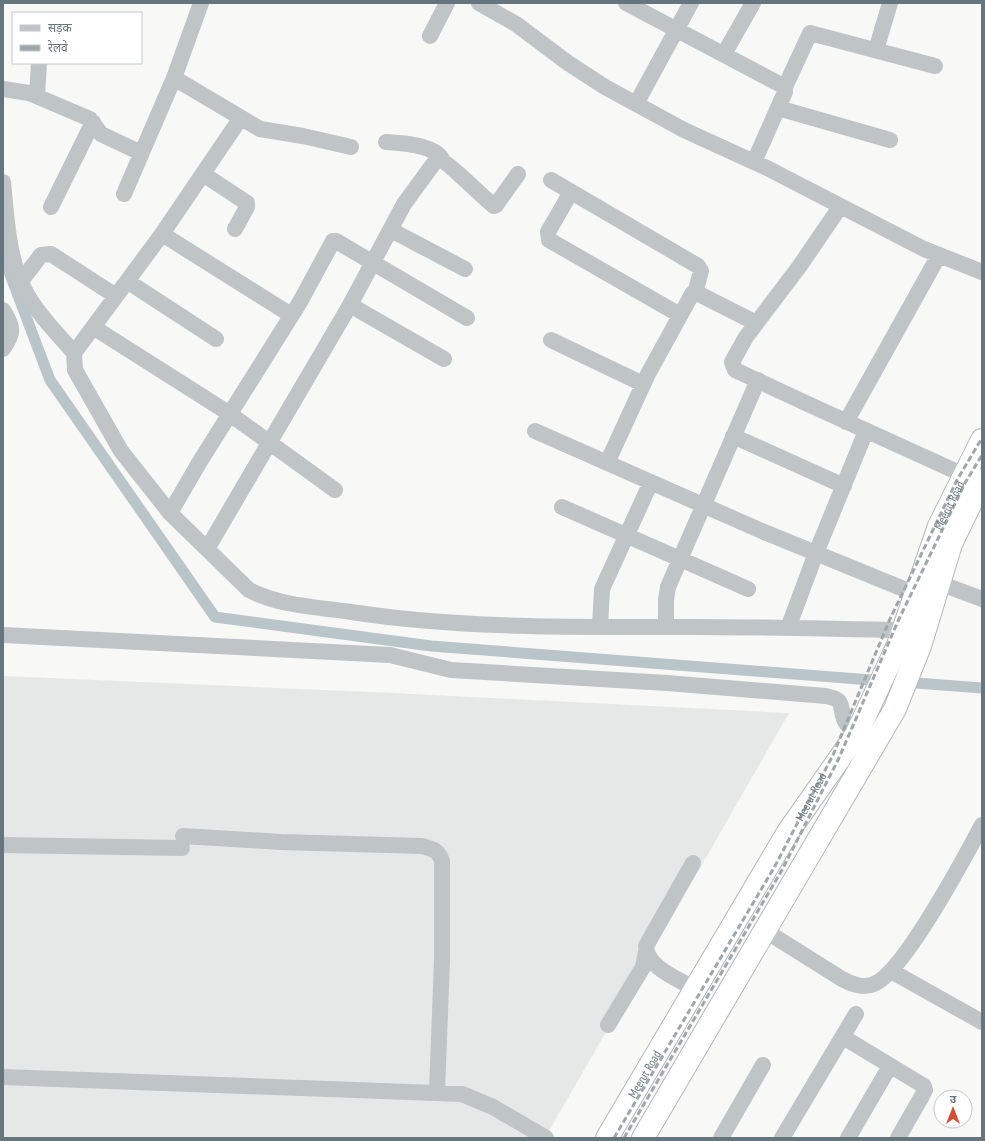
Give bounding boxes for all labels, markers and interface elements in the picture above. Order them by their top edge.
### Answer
legend [12,12,142,64]
text: सड़क [48,20,73,35]
text: रेलवे [48,40,68,55]
street label: Meerut Road [930,479,967,532]
street label: Meerut Road [792,770,829,823]
street label: Meerut Road [624,1048,664,1100]
north arrow [933,1089,973,1129]
text: उ [950,1092,957,1106]

